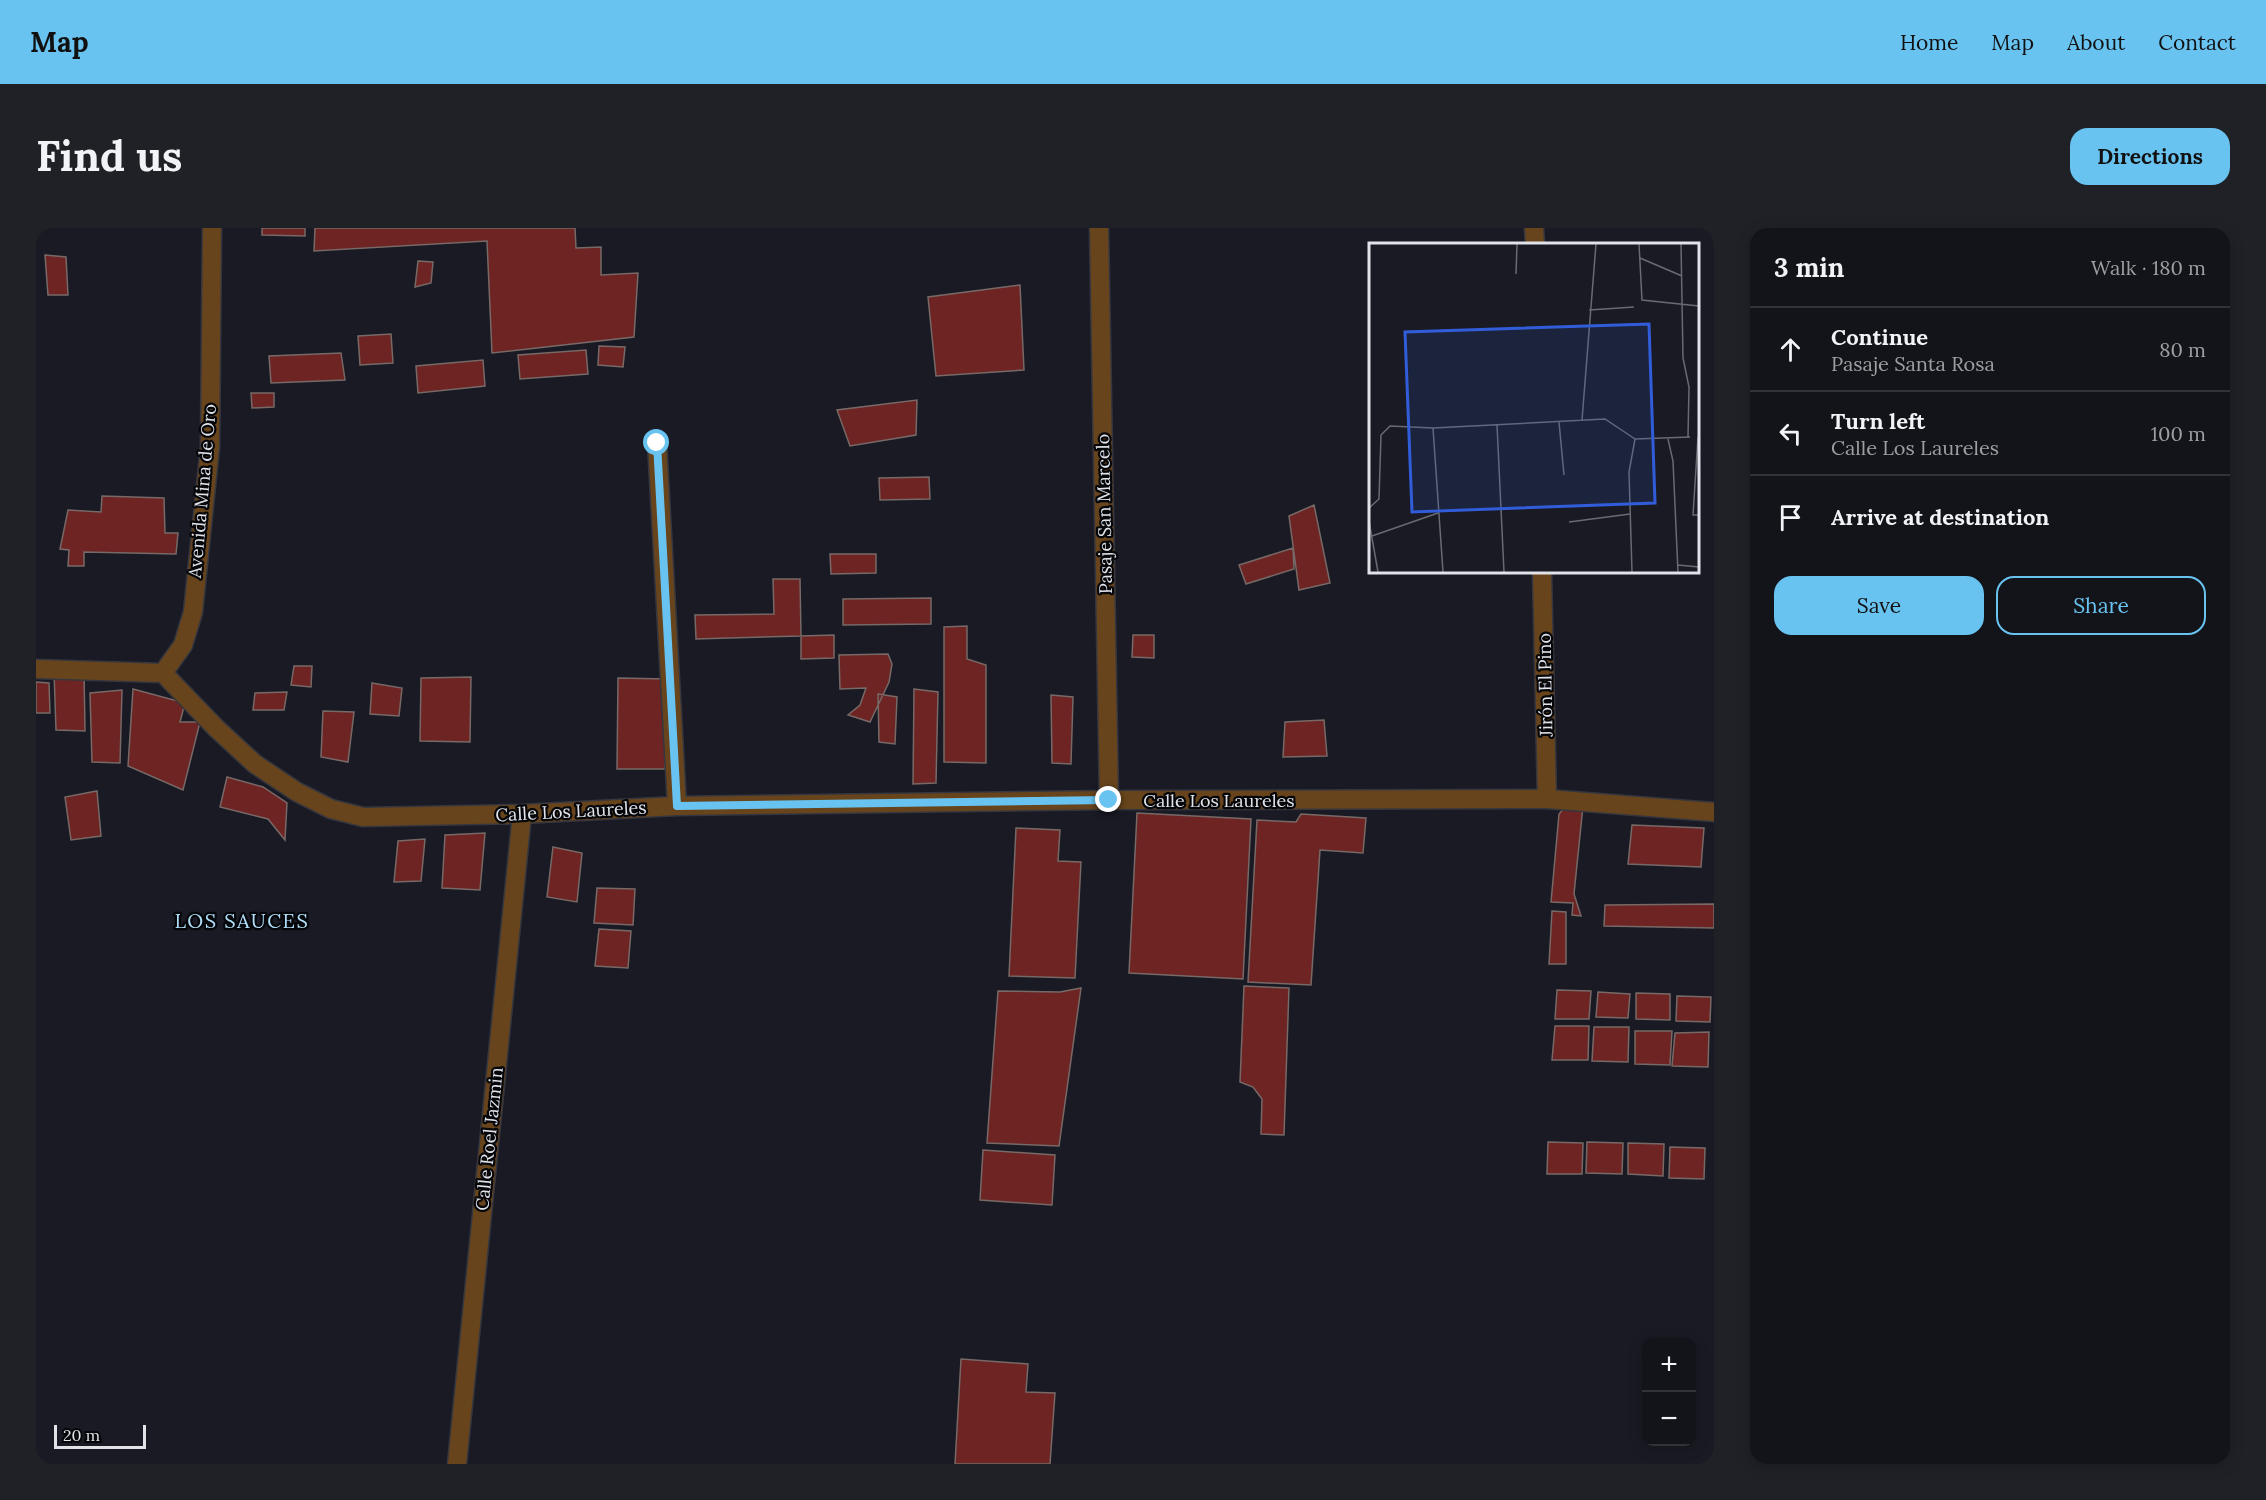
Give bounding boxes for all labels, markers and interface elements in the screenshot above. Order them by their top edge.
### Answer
text: Map [30,24,89,60]
text: Home [1900,29,1958,56]
text: Map [1991,29,2034,56]
text: About [2067,29,2125,56]
text: Contact [2158,29,2236,56]
button: Directions [2070,128,2230,185]
text: Find us [36,129,182,183]
inset map [1369,243,1699,573]
text: 3 min [1774,251,1844,284]
text: Walk · 180 m [2091,255,2206,280]
text: Continue [1831,323,1928,351]
icon: ahead [1774,333,1807,366]
text: 80 m [2159,337,2206,362]
text: Pasaje Santa Rosa [1831,351,1995,376]
street label: Avenida Mina de Oro [183,403,221,580]
text: Turn left [1831,407,1925,435]
icon: left [1774,417,1807,450]
text: 100 m [2151,421,2206,446]
route start [643,429,669,455]
street label: Pasaje San Marcelo [1091,434,1117,594]
text: Calle Los Laureles [1831,435,1999,460]
icon: arrive [1774,501,1807,534]
text: Arrive at destination [1831,503,2049,531]
button: Save [1774,576,1984,635]
button: Share [1996,576,2206,635]
street label: Jirón El Pino [1533,633,1557,738]
route end [1095,786,1121,812]
street label: Calle Los Laureles [1143,789,1295,812]
street label: Calle Los Laureles [495,796,647,826]
district label: LOS SAUCES [175,908,309,933]
street label: Calle Roel Jazmin [470,1066,508,1212]
map controls [1642,1338,1696,1446]
button: + [1642,1338,1696,1392]
button: − [1642,1392,1696,1446]
scale bar [54,1422,146,1450]
text: 20 m [63,1425,100,1445]

